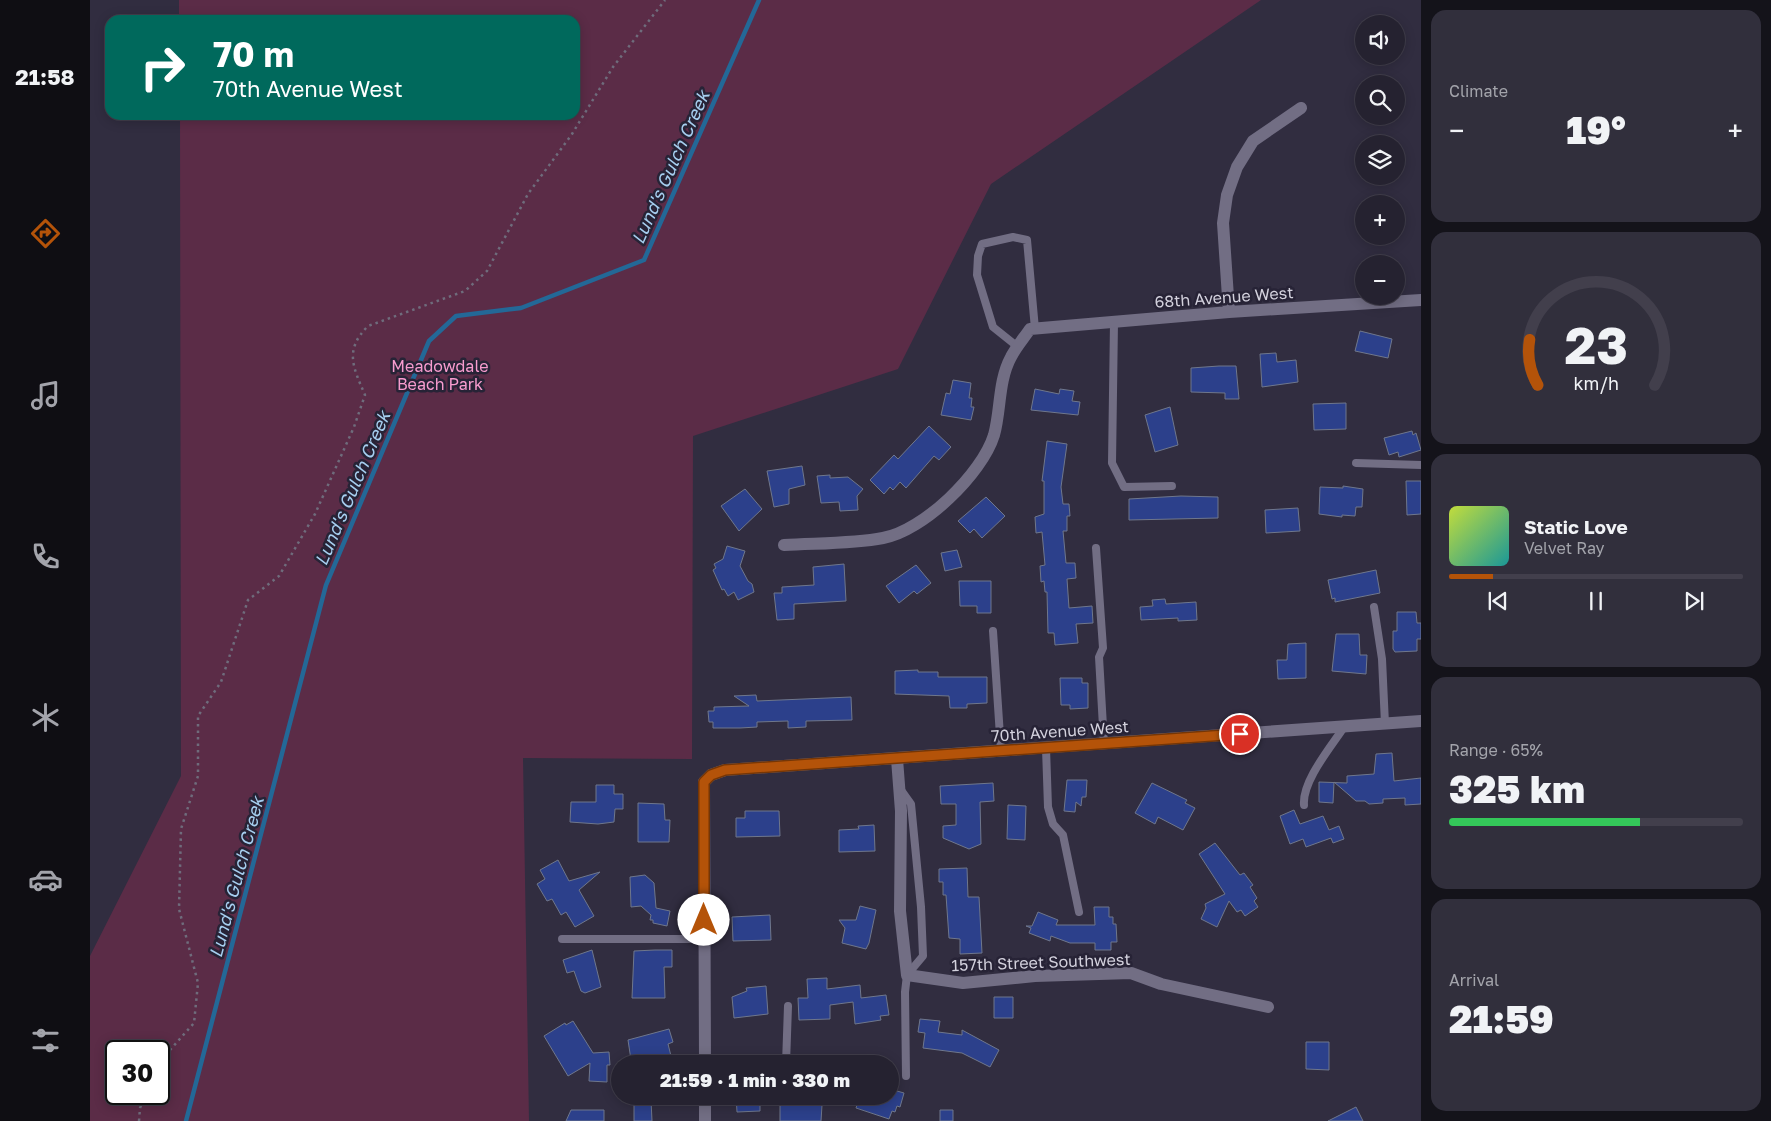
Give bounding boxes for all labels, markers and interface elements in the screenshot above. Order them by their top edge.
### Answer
map controls [1355,15,1405,305]
button: sound [1355,15,1405,65]
text: 70 m [213,33,294,75]
icon: right [130,35,195,100]
text: 21:58 [15,63,75,90]
text: 70th Avenue West [213,75,403,102]
button: search [1355,75,1405,125]
text: Climate [1449,81,1508,101]
water label: Lund's Gulch Creek [626,85,714,247]
text: 19° [1566,107,1626,152]
text: − [1449,114,1464,147]
text: + [1728,114,1743,147]
button: layers [1355,135,1405,185]
button: + [1355,195,1405,245]
icon: directions [28,216,63,251]
button: − [1355,255,1405,305]
street label: 68th Avenue West [1154,282,1294,312]
text: 23 [1564,313,1628,375]
park label: Meadowdale Beach Park [391,356,489,394]
text: km/h [1573,372,1619,394]
icon: music [28,378,63,413]
water label: Lund's Gulch Creek [310,406,395,569]
text: Static Love [1524,515,1628,538]
text: Velvet Ray [1524,538,1605,558]
icon: phone [28,539,63,574]
icon: previous [1484,587,1512,615]
icon: pause [1582,587,1610,615]
icon: next [1680,587,1708,615]
icon: climate [28,700,63,735]
pin [1219,713,1261,755]
street label: 70th Avenue West [990,716,1130,746]
icon: arrive [1226,720,1254,748]
text: Range · 65% [1449,740,1543,760]
text: 325 km [1449,766,1585,811]
water label: Lund's Gulch Creek [204,792,269,960]
icon: car [28,862,63,897]
position arrow [677,893,729,945]
street label: 157th Street Southwest [951,949,1131,975]
text: Arrival [1449,970,1499,990]
text: 21:59 [1449,996,1554,1041]
icon: filters [28,1023,63,1058]
speed limit sign: 30 [105,1040,170,1105]
text: 21:59 · 1 min · 330 m [660,1068,850,1091]

